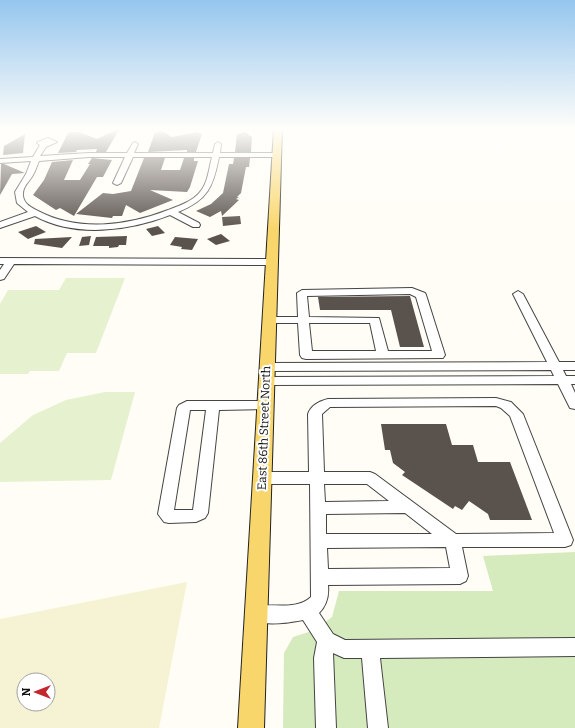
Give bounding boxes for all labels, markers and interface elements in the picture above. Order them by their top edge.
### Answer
street label: East 86th Street North [255,365,273,490]
north arrow [16,672,56,712]
text: N [20,687,33,696]

